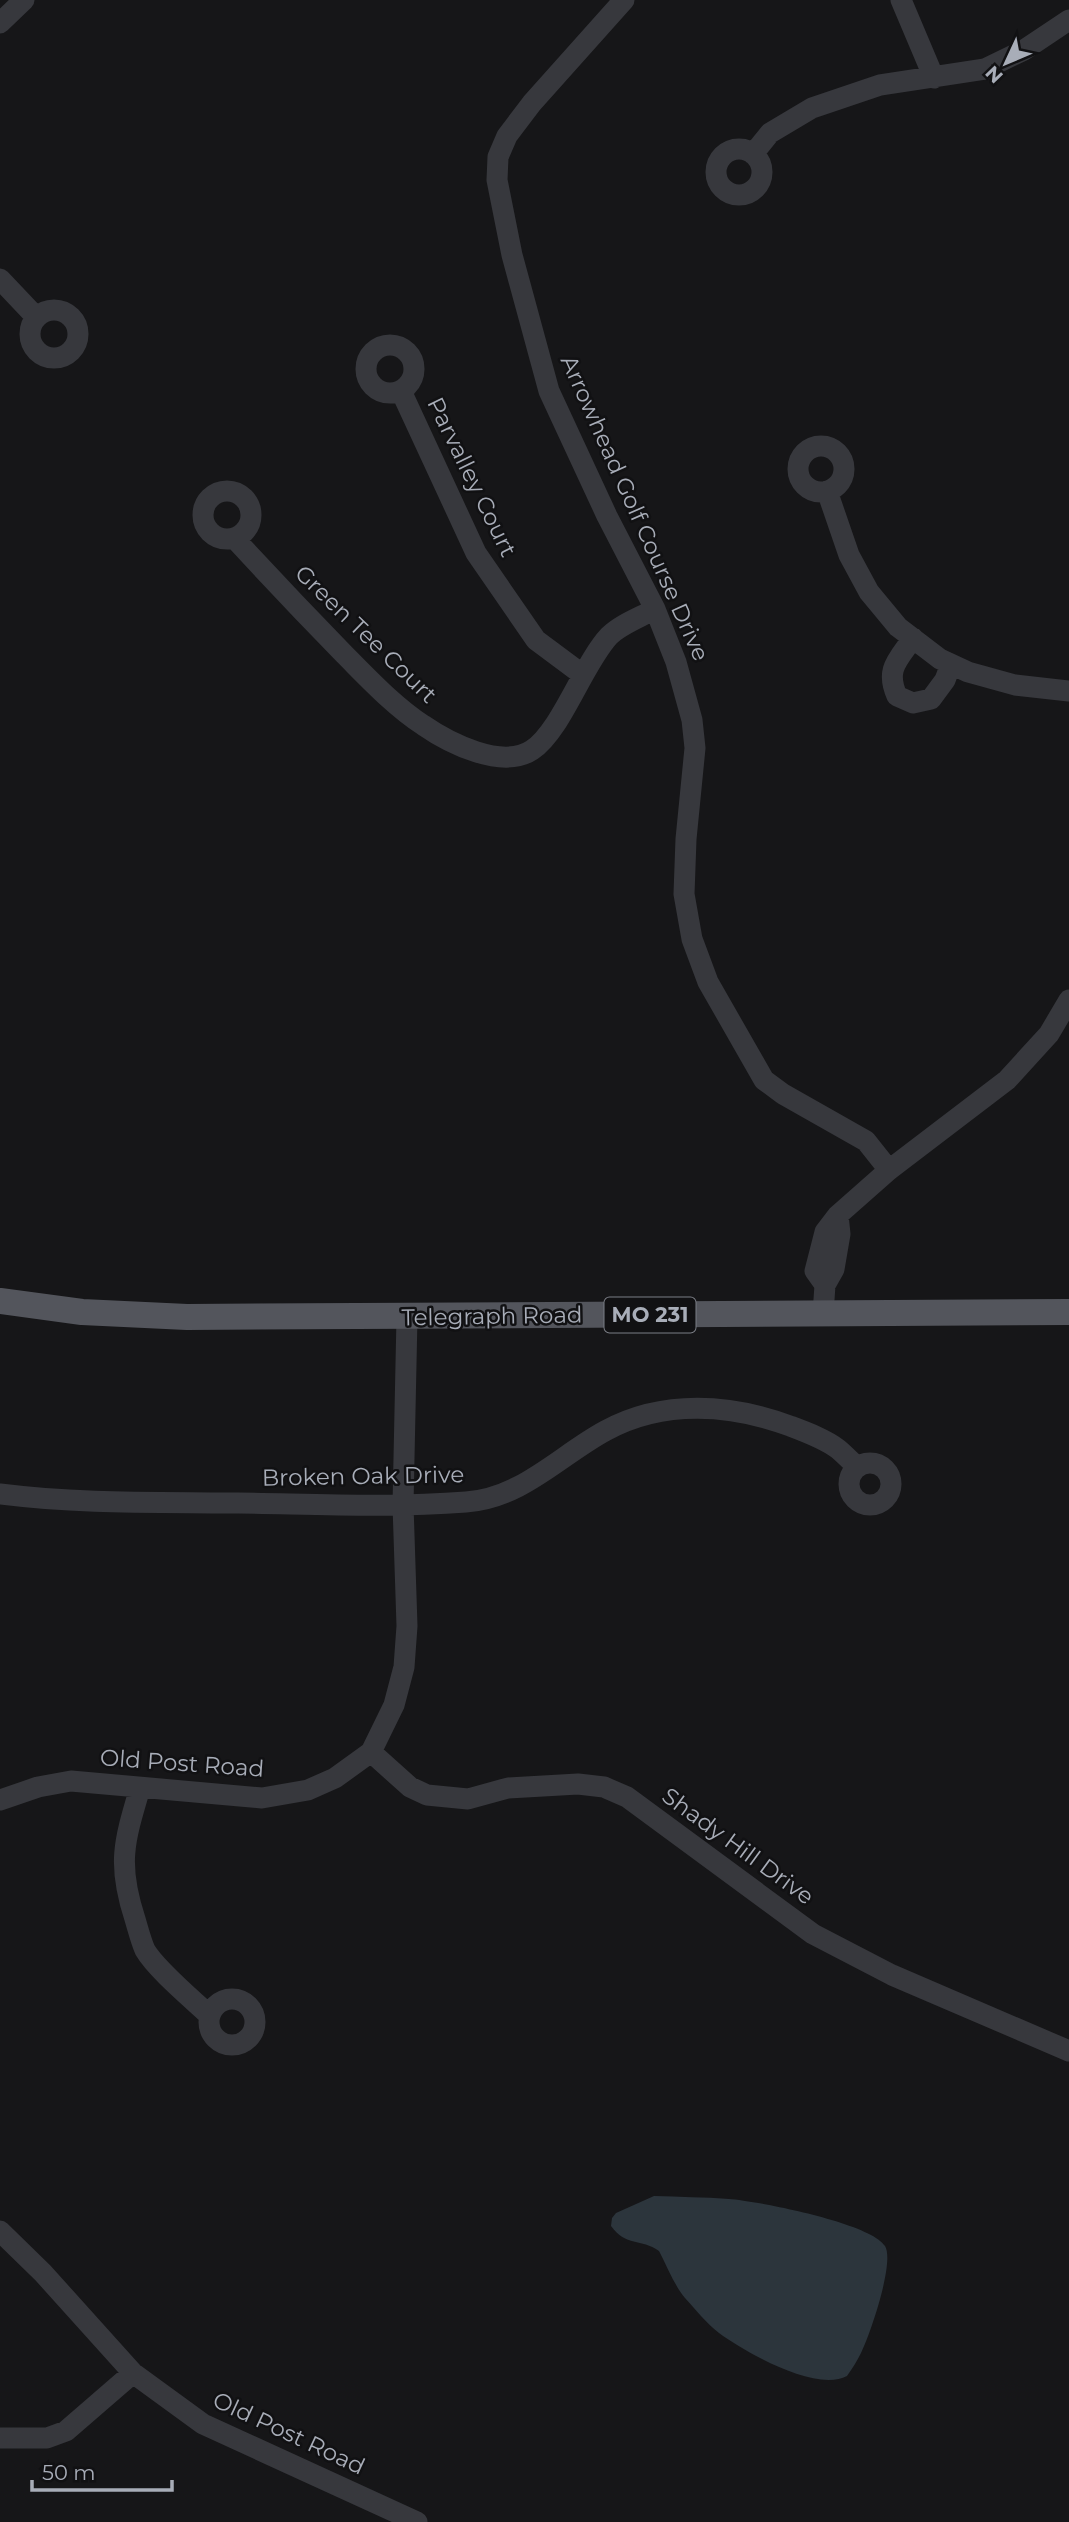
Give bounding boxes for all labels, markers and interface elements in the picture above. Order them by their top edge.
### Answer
north arrow [971,28,1041,98]
text: N [981,61,1008,88]
street label: Arrowhead Golf Course Drive [555,351,715,665]
street label: Parvalley Court [421,393,523,561]
street label: Green Tee Court [289,559,443,709]
road number: MO 231 [604,1298,696,1332]
street label: Telegraph Road [401,1300,583,1332]
street label: Broken Oak Drive [262,1460,464,1492]
street label: Old Post Road [99,1743,265,1783]
street label: Shady Hill Drive [657,1782,819,1910]
street label: Old Post Road [209,2386,369,2480]
scale bar [32,2448,172,2492]
text: 50 m [42,2460,96,2485]

